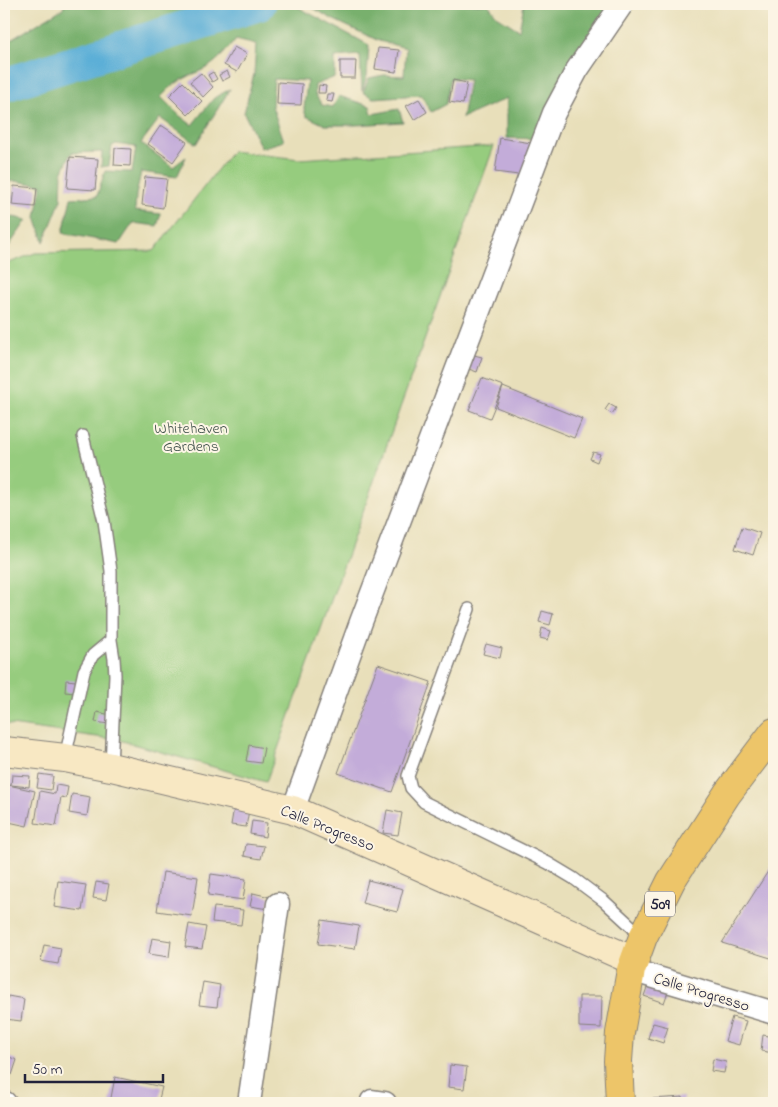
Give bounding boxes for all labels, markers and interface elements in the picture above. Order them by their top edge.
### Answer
park label: Whitehaven Gardens [154,417,228,459]
street label: Calle Progresso [277,799,378,859]
road number: 509 [645,892,675,916]
street label: Calle Progresso [650,967,752,1019]
scale bar [25,1052,162,1084]
text: 50 m [32,1059,63,1081]

